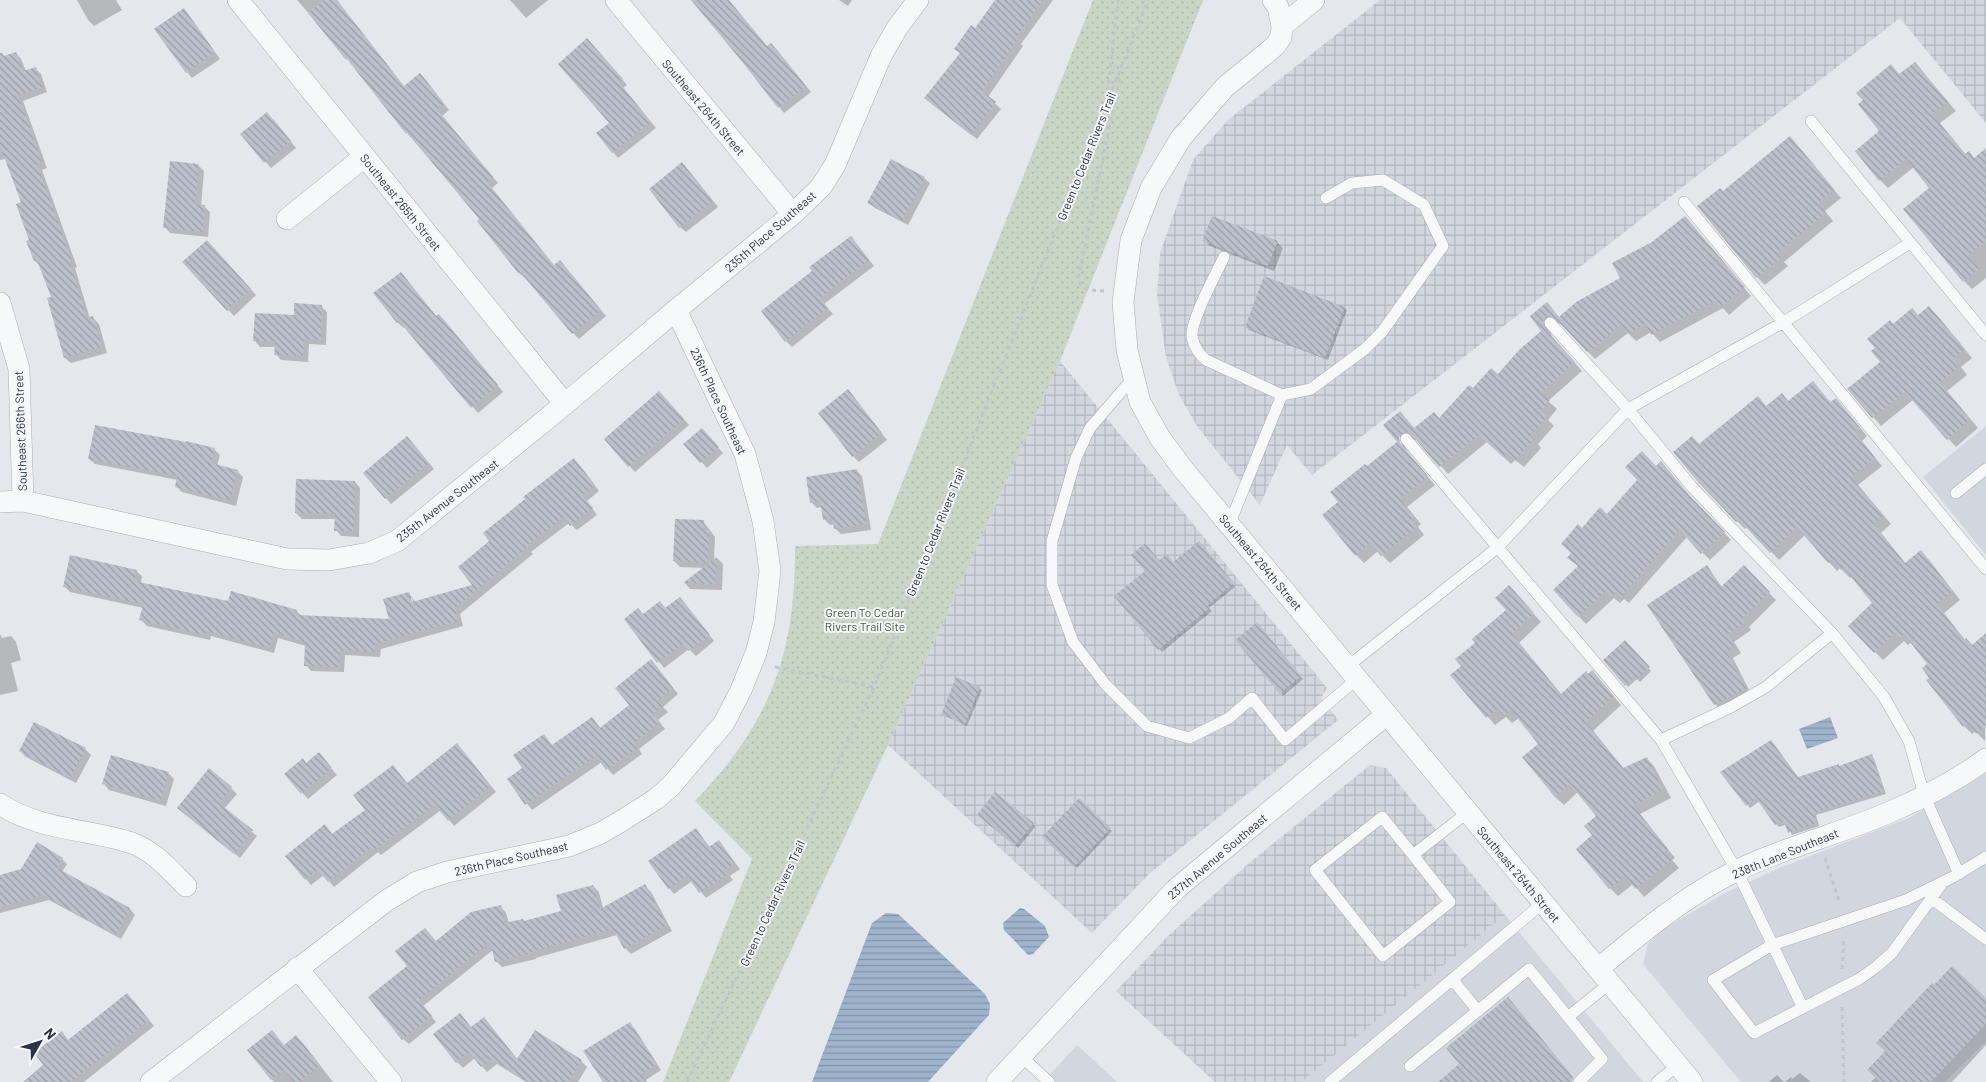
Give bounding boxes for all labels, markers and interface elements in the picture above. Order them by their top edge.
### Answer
street label: Southeast 264th Street [660,56,748,158]
street label: Green to Cedar Rivers Trail [1054,90,1118,222]
street label: Southeast 265th Street [358,151,444,253]
street label: 235th Place Southeast [722,188,818,274]
street label: 236th Place Southeast [688,345,750,457]
street label: Southeast 266th Street [11,371,29,491]
street label: 235th Avenue Southeast [393,456,501,544]
street label: Green to Cedar Rivers Trail [903,466,967,598]
street label: Southeast 264th Street [1217,511,1305,613]
park label: Green To Cedar Rivers Trail Site [825,605,905,633]
street label: 237th Avenue Southeast [1164,810,1270,902]
street label: Southeast 264th Street [1475,823,1563,925]
street label: 238th Lane Southeast [1730,825,1840,881]
street label: 236th Place Southeast [453,838,569,878]
street label: Green to Cedar Rivers Trail [737,838,807,968]
north arrow [15,1017,65,1067]
text: N [41,1025,60,1042]

